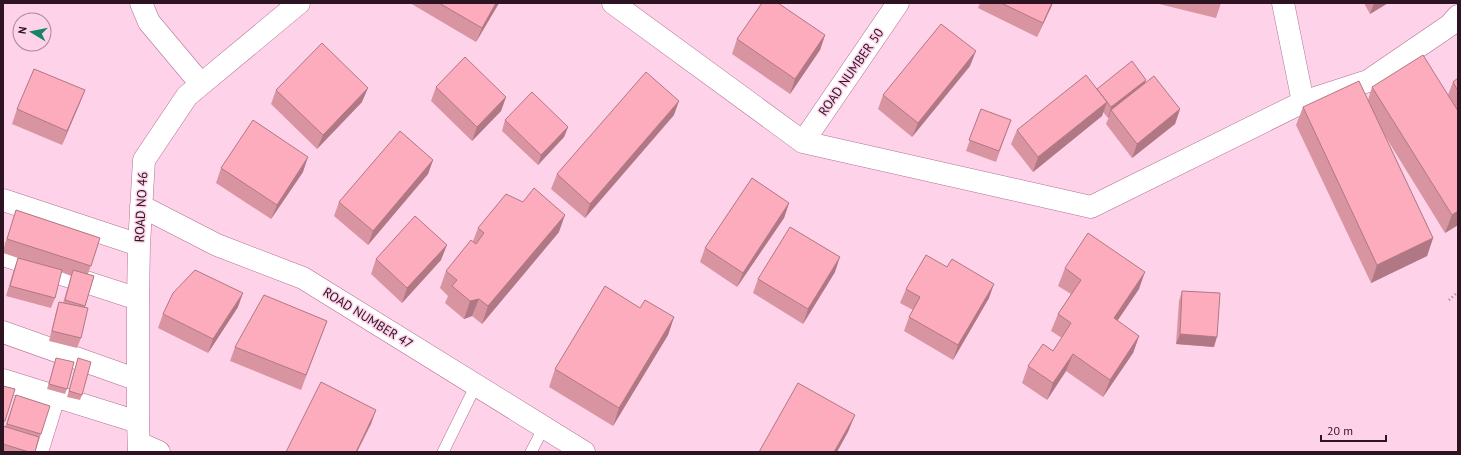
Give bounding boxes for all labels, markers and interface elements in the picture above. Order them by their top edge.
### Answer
north arrow [12,12,52,52]
text: N [15,25,30,35]
street label: ROAD NUMBER 50 [815,25,887,119]
street label: ROAD NO 46 [131,171,151,243]
street label: ROAD NUMBER 47 [320,284,416,352]
scale bar [1321,417,1386,443]
text: 20 m [1327,423,1353,438]

